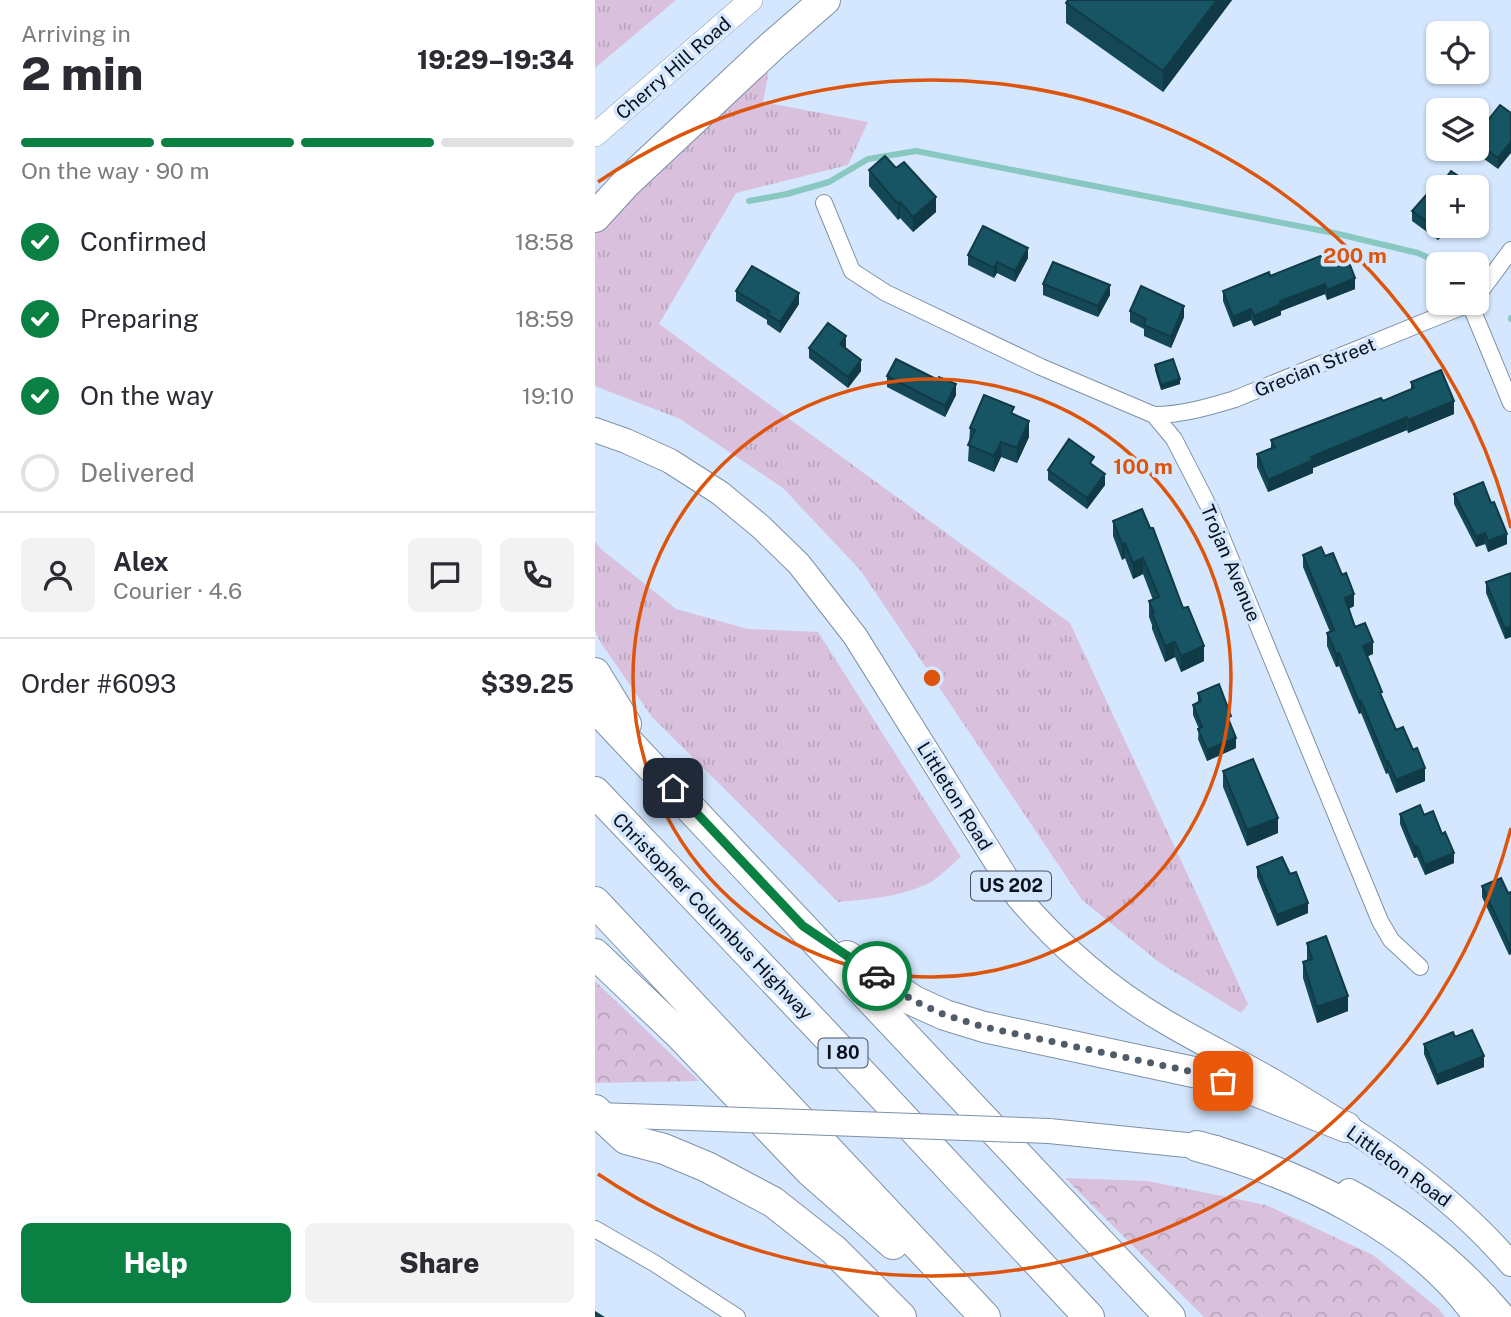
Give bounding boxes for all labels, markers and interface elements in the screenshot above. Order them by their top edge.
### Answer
street label: Cherry Hill Road [611,12,735,124]
text: Arriving in [21,20,131,47]
map controls [1426,21,1489,315]
button: locate [1426,21,1489,84]
text: 19:29–19:34 [417,44,574,75]
text: 2 min [21,46,143,100]
button: layers [1426,98,1489,161]
text: On the way · 90 m [21,157,209,184]
button: + [1426,175,1489,238]
icon: check [21,223,59,261]
text: Confirmed [80,226,207,257]
text: 18:58 [515,228,574,255]
text: 200 m [1323,243,1387,268]
button: − [1426,252,1489,315]
icon: check [21,300,59,338]
text: Preparing [80,303,199,334]
text: 18:59 [515,305,574,332]
street label: Grecian Street [1251,333,1379,401]
icon: check [21,377,59,415]
text: On the way [80,380,214,411]
text: 19:10 [522,382,574,409]
text: 100 m [1113,454,1173,479]
text: Delivered [80,457,195,488]
street label: Trojan Avenue [1196,501,1266,625]
button: person [21,538,95,612]
button: chat [408,538,482,612]
button: phone [500,538,574,612]
text: Alex [113,546,169,577]
text: Courier · 4.6 [113,577,242,604]
centre of rings [920,666,944,690]
text: Order #6093 [21,668,176,699]
text: $39.25 [480,668,574,699]
street label: Littleton Road [913,738,997,854]
pin [643,758,703,818]
icon: home [654,769,692,807]
street label: Christopher Columbus Highway [608,808,818,1024]
road number: US 202 [971,872,1051,900]
courier [842,941,912,1011]
icon: car [858,957,896,995]
road number: I 80 [819,1038,867,1068]
pin [1193,1051,1253,1111]
icon: bag [1204,1062,1242,1100]
street label: Littleton Road [1343,1121,1455,1211]
button: Help [21,1223,291,1303]
button: Share [305,1223,574,1303]

